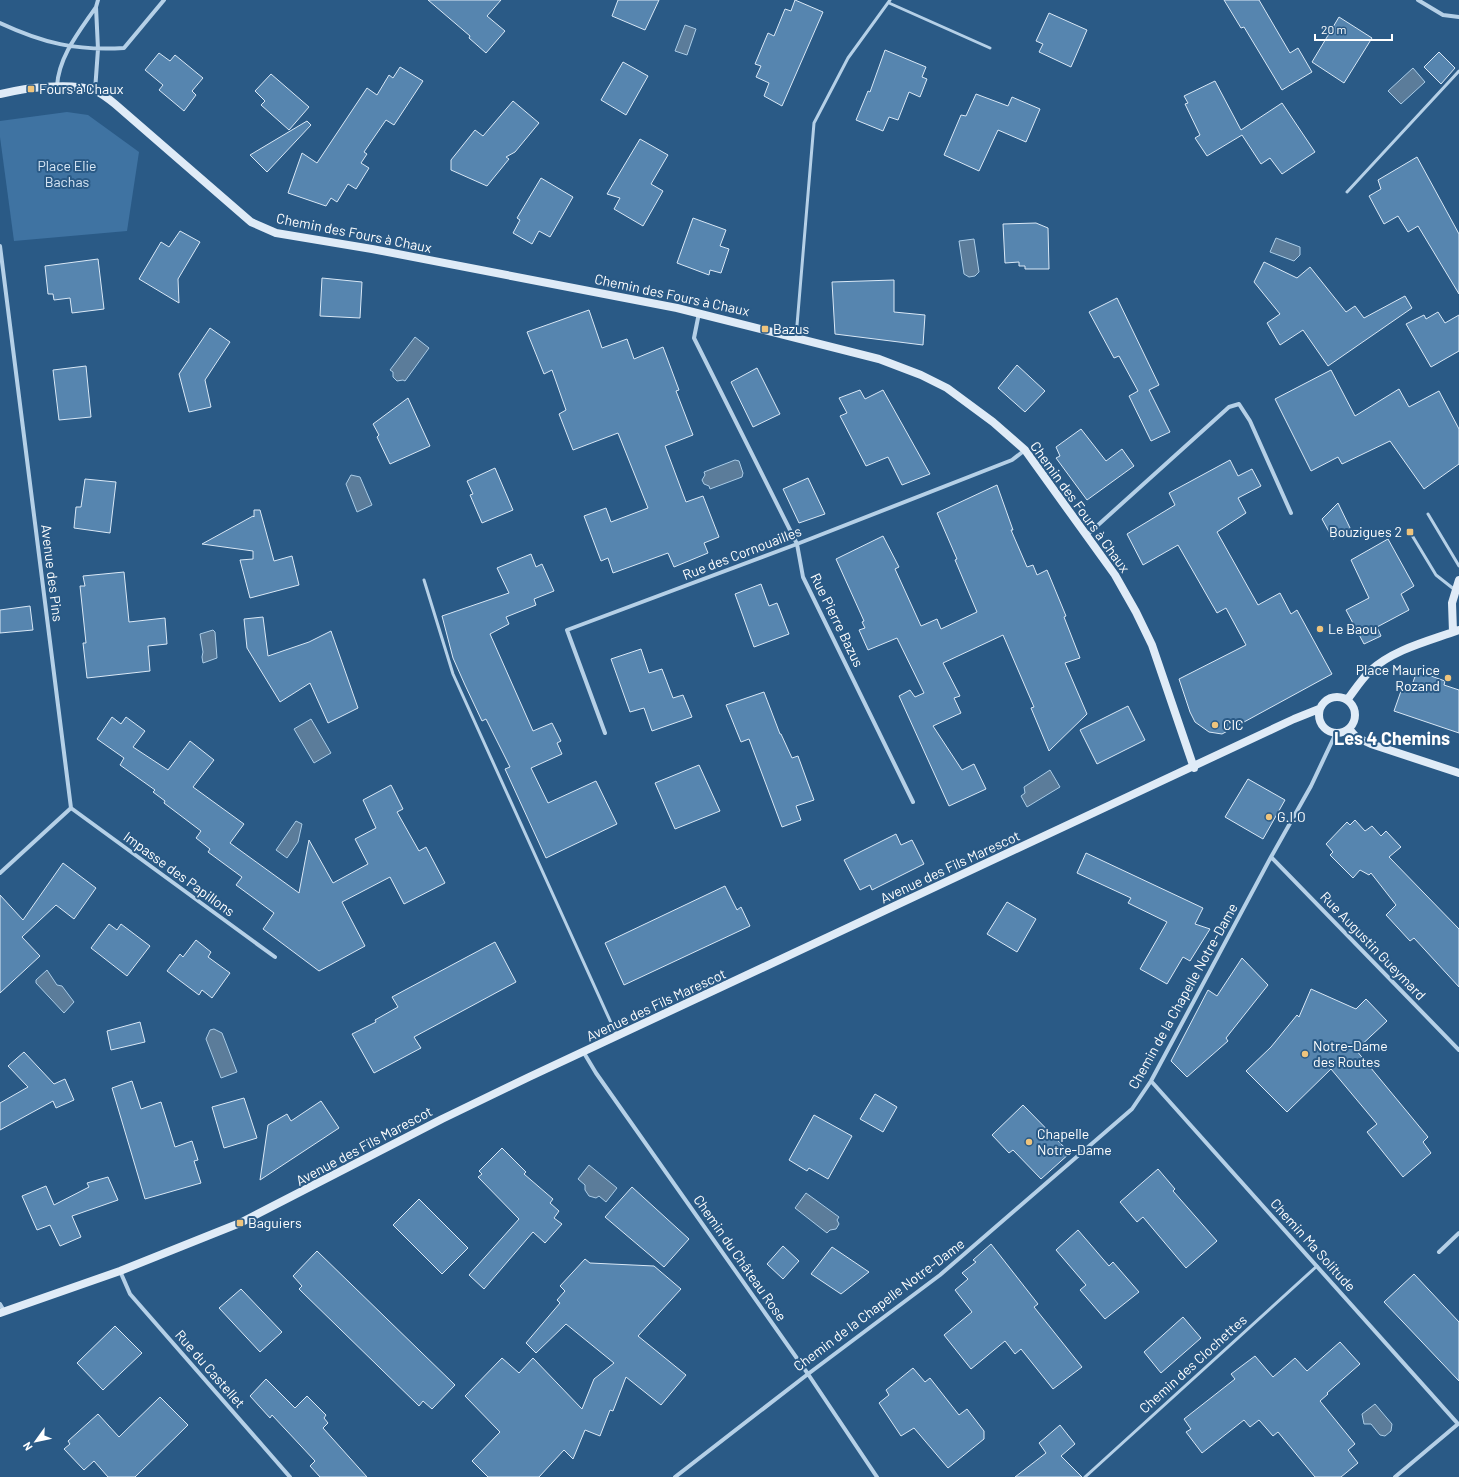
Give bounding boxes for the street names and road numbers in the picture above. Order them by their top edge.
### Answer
street label: Chemin des Fours à Chaux [275,209,434,256]
street label: Chemin des Fours à Chaux [593,270,751,319]
street label: Chemin des Fours à Chaux [1027,438,1134,576]
street label: Rue des Cornouailles [680,522,804,583]
street label: Avenue des Pins [38,523,67,623]
street label: Rue Pierre Bazus [807,570,868,670]
street label: Avenue des Fils Marescot [877,827,1022,906]
street label: Impasse des Papillons [120,828,238,920]
street label: Rue Augustin Gueymard [1317,888,1430,1003]
street label: Chemin de la Chapelle Notre-Dame [1124,900,1241,1092]
street label: Avenue des Fils Marescot [583,965,728,1044]
street label: Avenue des Fils Marescot [293,1102,435,1189]
street label: Chemin du Château Rose [690,1191,790,1324]
street label: Chemin Ma Solitude [1267,1195,1360,1295]
street label: Chemin de la Chapelle Notre-Dame [790,1235,968,1375]
street label: Chemin des Clochettes [1135,1311,1250,1416]
street label: Rue du Castellet [172,1326,249,1411]

